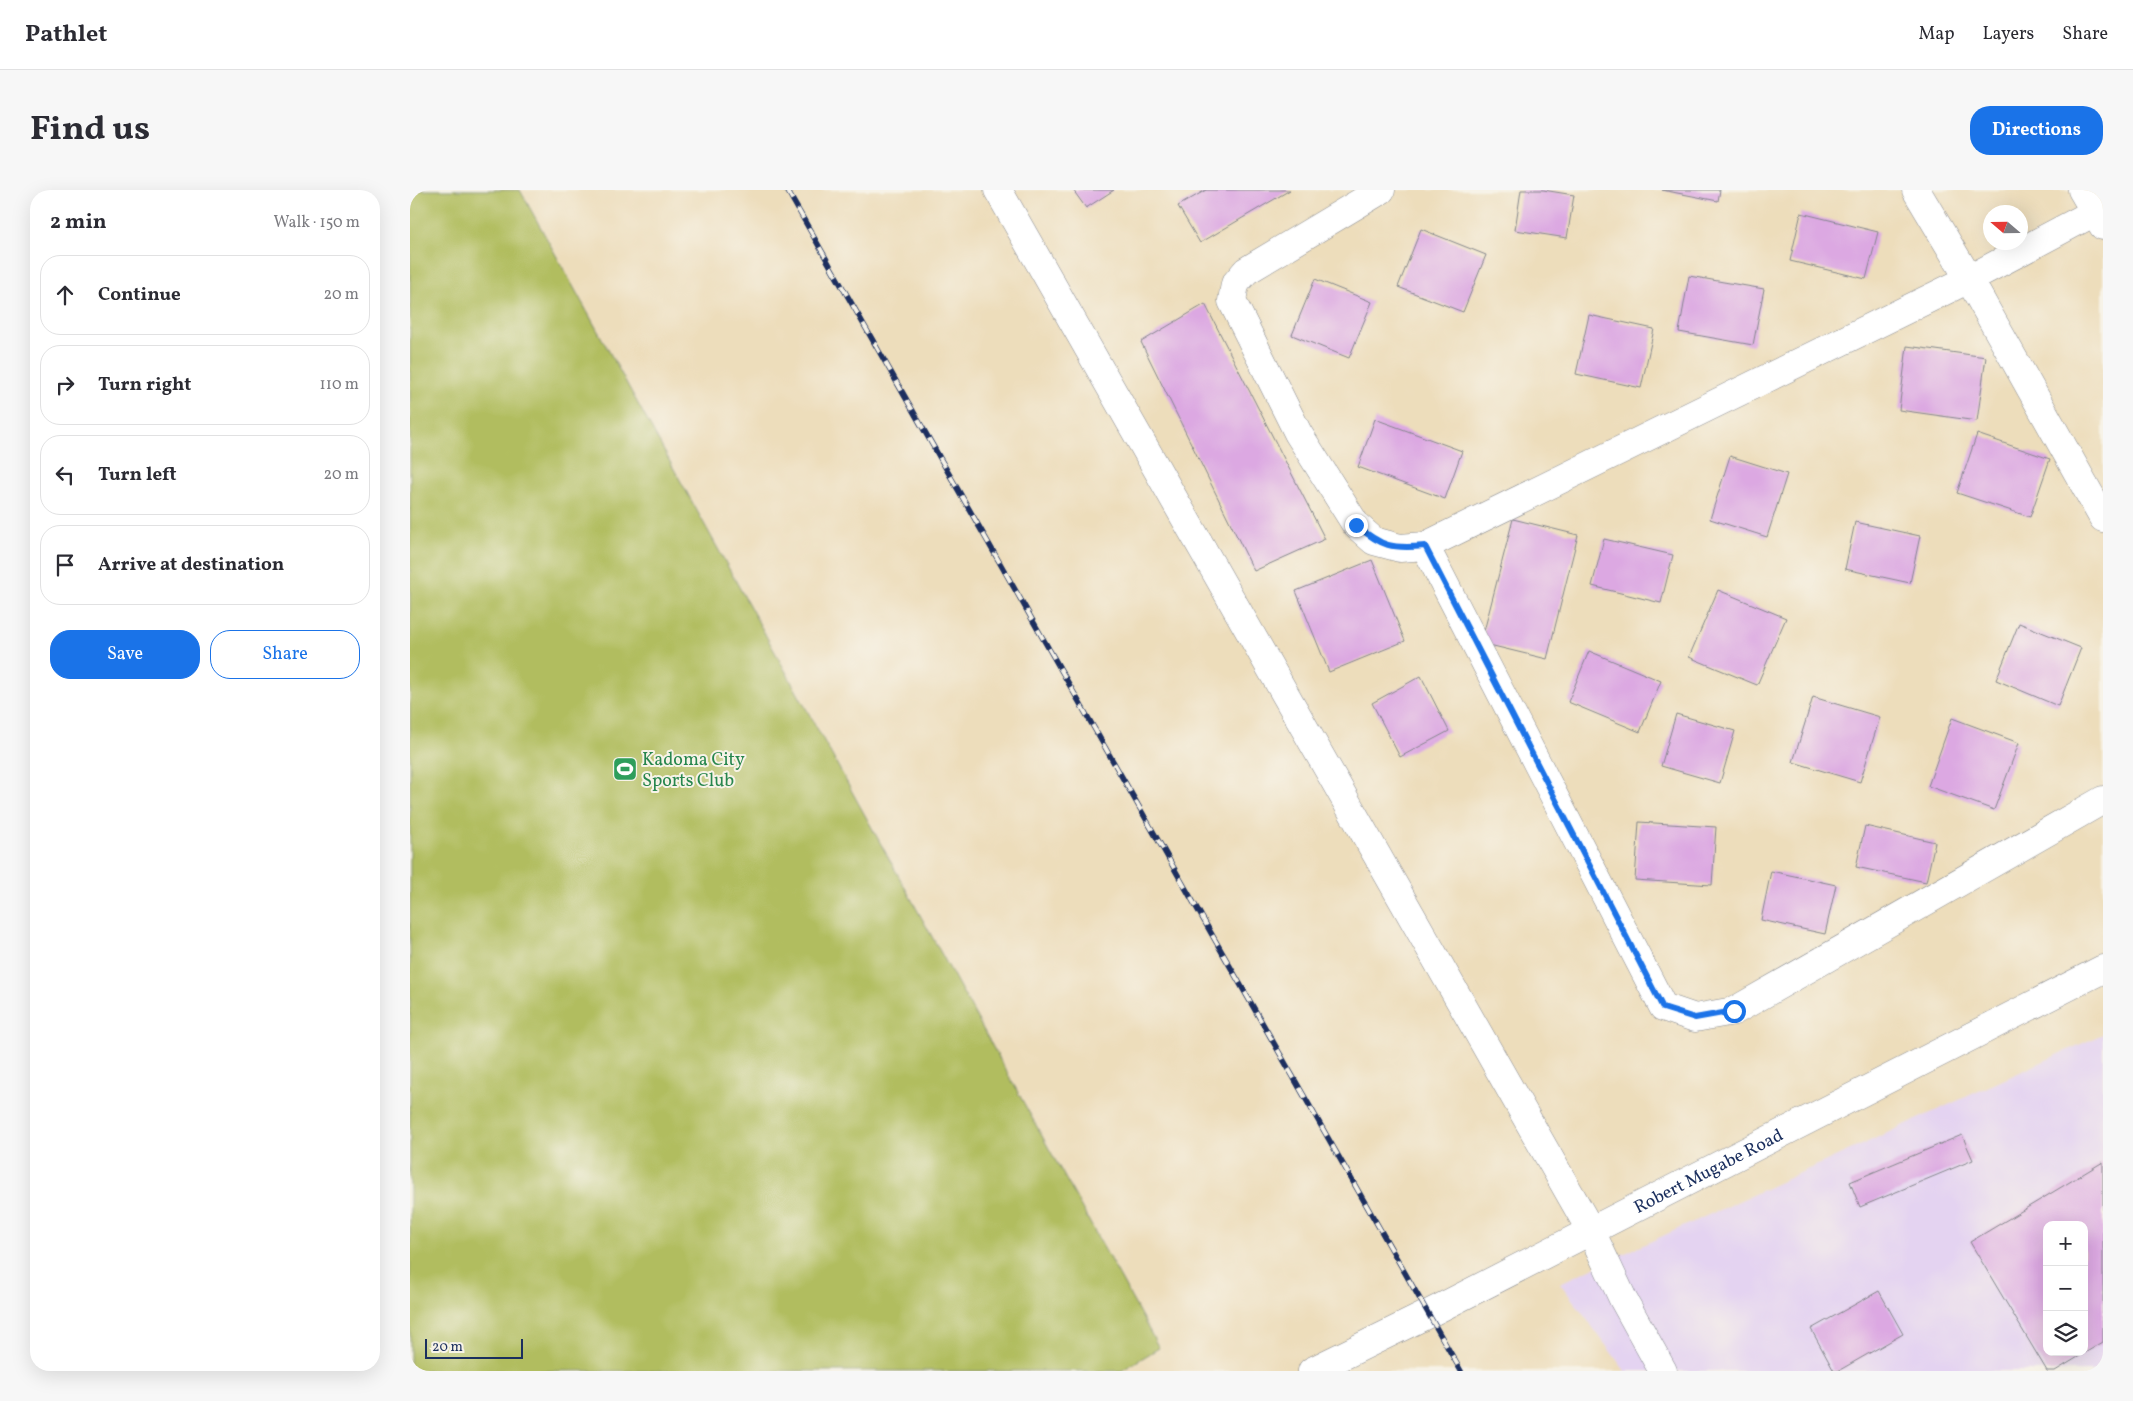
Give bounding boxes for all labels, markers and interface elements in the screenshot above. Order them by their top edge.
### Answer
text: Pathlet [25,18,107,52]
text: Map [1918,22,1954,47]
text: Layers [1982,22,2034,47]
text: Share [2062,22,2108,47]
text: Find us [30,106,150,154]
button: Directions [1970,106,2103,155]
north arrow [1983,205,2028,250]
text: 2 min [50,208,107,237]
text: Walk · 150 m [274,212,360,234]
icon: ahead [51,281,79,309]
text: Continue [98,282,181,308]
text: 20 m [324,284,359,306]
icon: right [51,371,79,399]
text: Turn right [98,372,191,398]
text: 110 m [320,374,359,396]
icon: left [51,461,79,489]
text: Turn left [98,462,177,488]
text: 20 m [324,464,359,486]
route end [1345,514,1368,537]
icon: arrive [51,551,79,579]
text: Arrive at destination [98,552,284,578]
button: Save [50,630,200,679]
button: Share [210,630,360,679]
place label: Kadoma City Sports Club [642,748,745,794]
sports icon: Kadoma City Sports Club [612,756,638,782]
route start [1723,1000,1746,1023]
street label: Robert Mugabe Road [1630,1123,1788,1221]
map controls [2043,1221,2088,1356]
button: + [2043,1221,2088,1266]
button: − [2043,1266,2088,1311]
button: layers [2043,1311,2088,1356]
scale bar [425,1336,522,1359]
text: 20 m [432,1338,463,1357]

